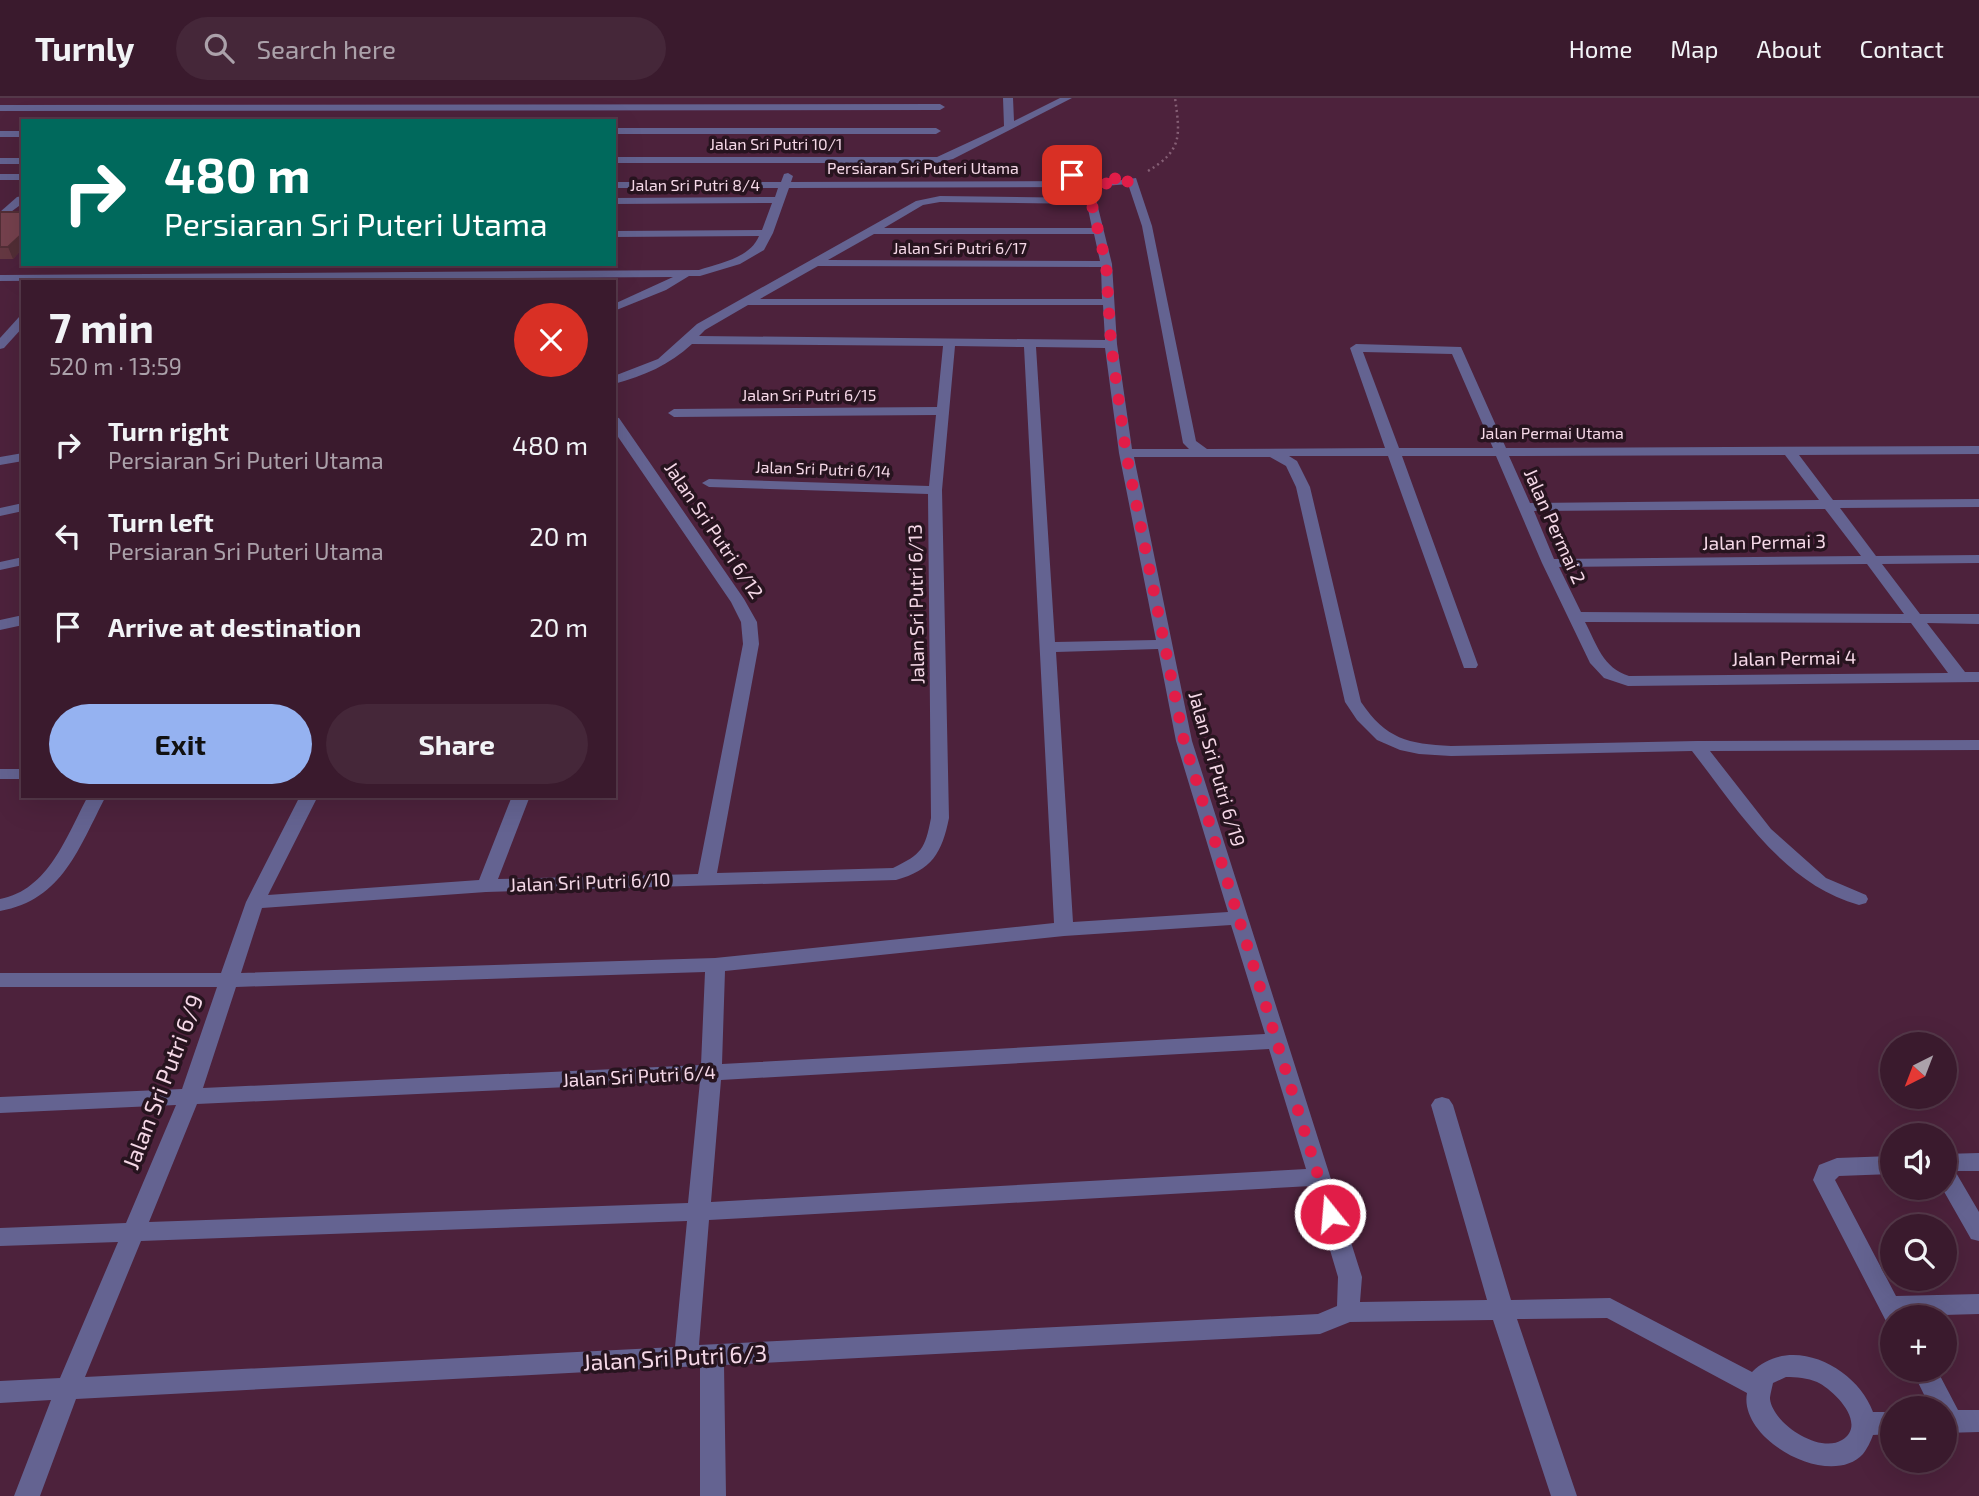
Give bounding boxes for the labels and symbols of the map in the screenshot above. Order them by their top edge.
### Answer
street label: Jalan Sri Putri 10/1 [710,134,842,153]
pin [1042,145,1102,205]
street label: Persiaran Sri Puteri Utama [827,158,1019,177]
street label: Jalan Sri Putri 8/4 [630,175,760,194]
street label: Jalan Sri Putri 6/17 [893,238,1027,257]
street label: Jalan Sri Putri 6/15 [742,385,876,404]
street label: Jalan Permai Utama [1480,423,1624,442]
street label: Jalan Sri Putri 6/12 [660,457,769,603]
street label: Jalan Sri Putri 6/14 [755,457,891,480]
street label: Jalan Permai 2 [1520,465,1591,587]
street label: Jalan Sri Putri 6/13 [903,524,928,684]
street label: Jalan Permai 3 [1702,529,1826,554]
street label: Jalan Permai 4 [1731,645,1857,670]
street label: Jalan Sri Putri 6/19 [1184,689,1251,849]
street label: Jalan Sri Putri 6/10 [509,867,671,896]
street label: Jalan Sri Putri 6/9 [116,990,208,1173]
north arrow [1880,1032,1956,1110]
street label: Jalan Sri Putri 6/4 [562,1060,716,1091]
position arrow [1293,1177,1367,1251]
street label: Jalan Sri Putri 6/3 [582,1338,768,1376]

